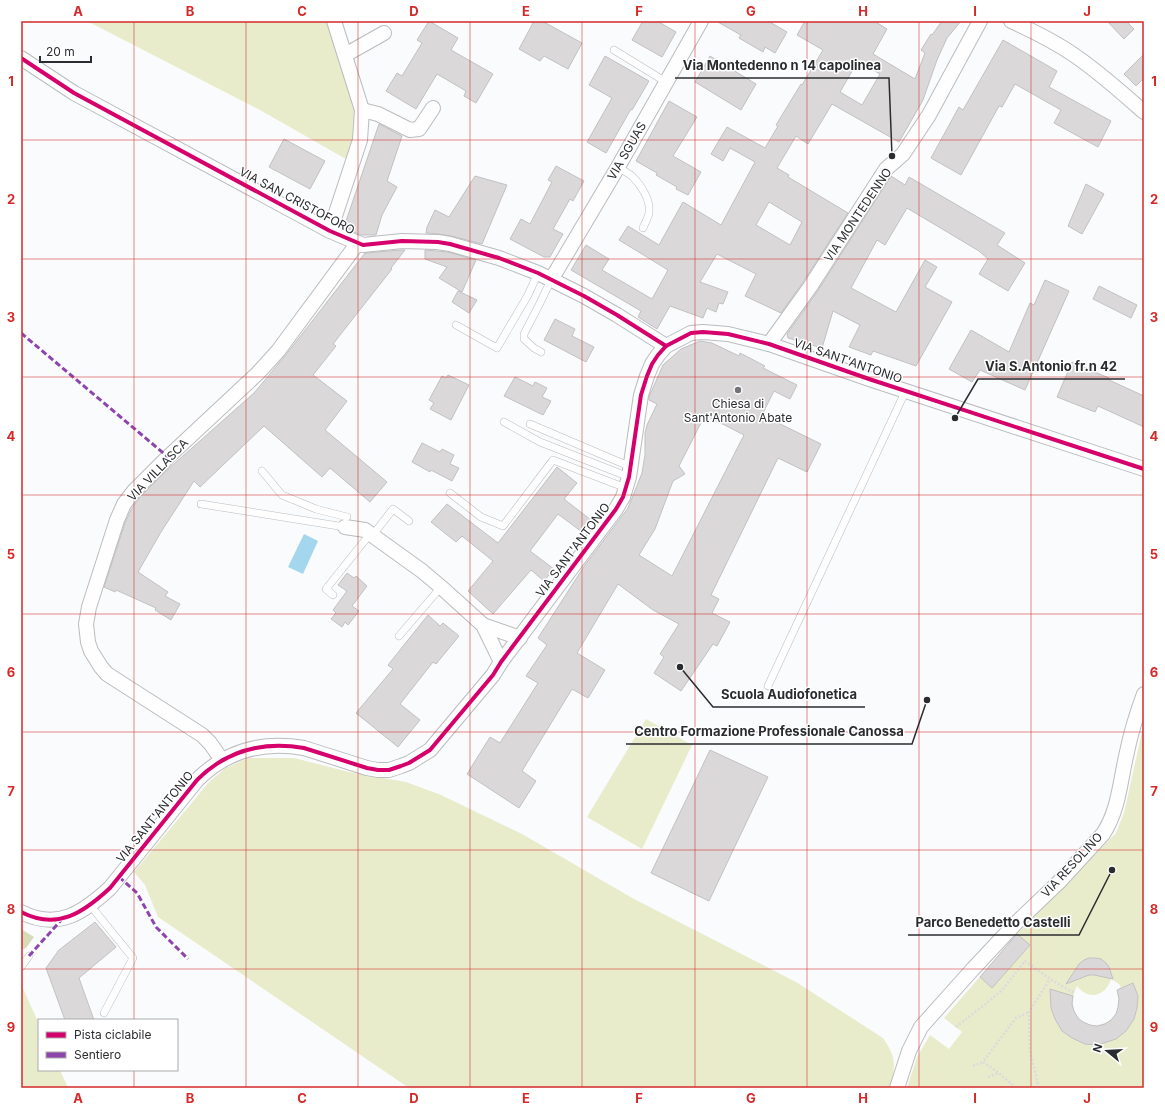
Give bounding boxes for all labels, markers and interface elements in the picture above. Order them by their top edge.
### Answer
text: A [73,3,83,19]
text: B [186,3,195,19]
text: C [297,3,307,19]
text: D [409,3,419,19]
text: E [522,3,530,19]
text: F [635,3,643,19]
text: G [746,3,756,19]
text: H [858,3,868,19]
text: I [973,3,977,19]
text: J [1083,3,1091,19]
scale bar [40,38,91,64]
text: 20 m [46,44,75,59]
callout: Via Montedenno n 14 capolinea [675,53,889,78]
text: Via Montedenno n 14 capolinea [683,57,881,73]
text: 1 [8,73,14,89]
text: 1 [1151,73,1157,89]
street label: VIA SGUAS [604,119,649,182]
street label: VIA SAN CRISTOFORO [237,164,358,237]
street label: VIA MONTEDENNO [821,165,895,265]
text: 2 [7,191,15,207]
text: 2 [1150,191,1158,207]
text: 3 [7,309,15,325]
text: 3 [1150,309,1158,325]
street label: VIA SANT'ANTONIO [792,335,904,386]
callout: Via S.Antonio fr.n 42 [978,354,1125,379]
text: Via S.Antonio fr.n 42 [985,358,1117,374]
marker: Chiesa di Sant'Antonio Abate [733,385,743,395]
place label: Chiesa di Sant'Antonio Abate [684,396,792,425]
text: 4 [7,428,16,444]
text: 4 [1150,428,1159,444]
street label: VIA VILLASCA [124,435,191,504]
street label: VIA SANT'ANTONIO [532,500,613,600]
text: 5 [7,546,15,562]
text: 5 [1150,546,1158,562]
text: 6 [7,664,15,680]
text: 6 [1150,664,1158,680]
callout: Scuola Audiofonetica [713,682,865,707]
text: Scuola Audiofonetica [721,686,857,702]
callout: Centro Formazione Professionale Canossa [626,719,912,744]
text: Centro Formazione Professionale Canossa [634,723,904,739]
street label: VIA SANT'ANTONIO [113,768,196,866]
text: 7 [7,783,15,799]
text: 7 [1150,783,1158,799]
street label: VIA RESOLINO [1038,829,1105,900]
text: 8 [7,901,15,917]
text: 8 [1150,901,1158,917]
callout: Parco Benedetto Castelli [908,910,1079,935]
text: Parco Benedetto Castelli [916,914,1070,930]
text: 9 [7,1019,15,1035]
legend [38,1019,178,1071]
text: 9 [1150,1019,1158,1035]
text: Pista ciclabile [74,1027,151,1042]
north arrow [1087,1031,1127,1071]
text: N [1090,1042,1105,1054]
text: Sentiero [74,1047,121,1062]
text: A [73,1090,83,1106]
text: B [186,1090,195,1106]
text: C [297,1090,307,1106]
text: D [409,1090,419,1106]
text: E [522,1090,530,1106]
text: F [635,1090,643,1106]
text: G [746,1090,756,1106]
text: H [858,1090,868,1106]
text: I [973,1090,977,1106]
text: J [1083,1090,1091,1106]

